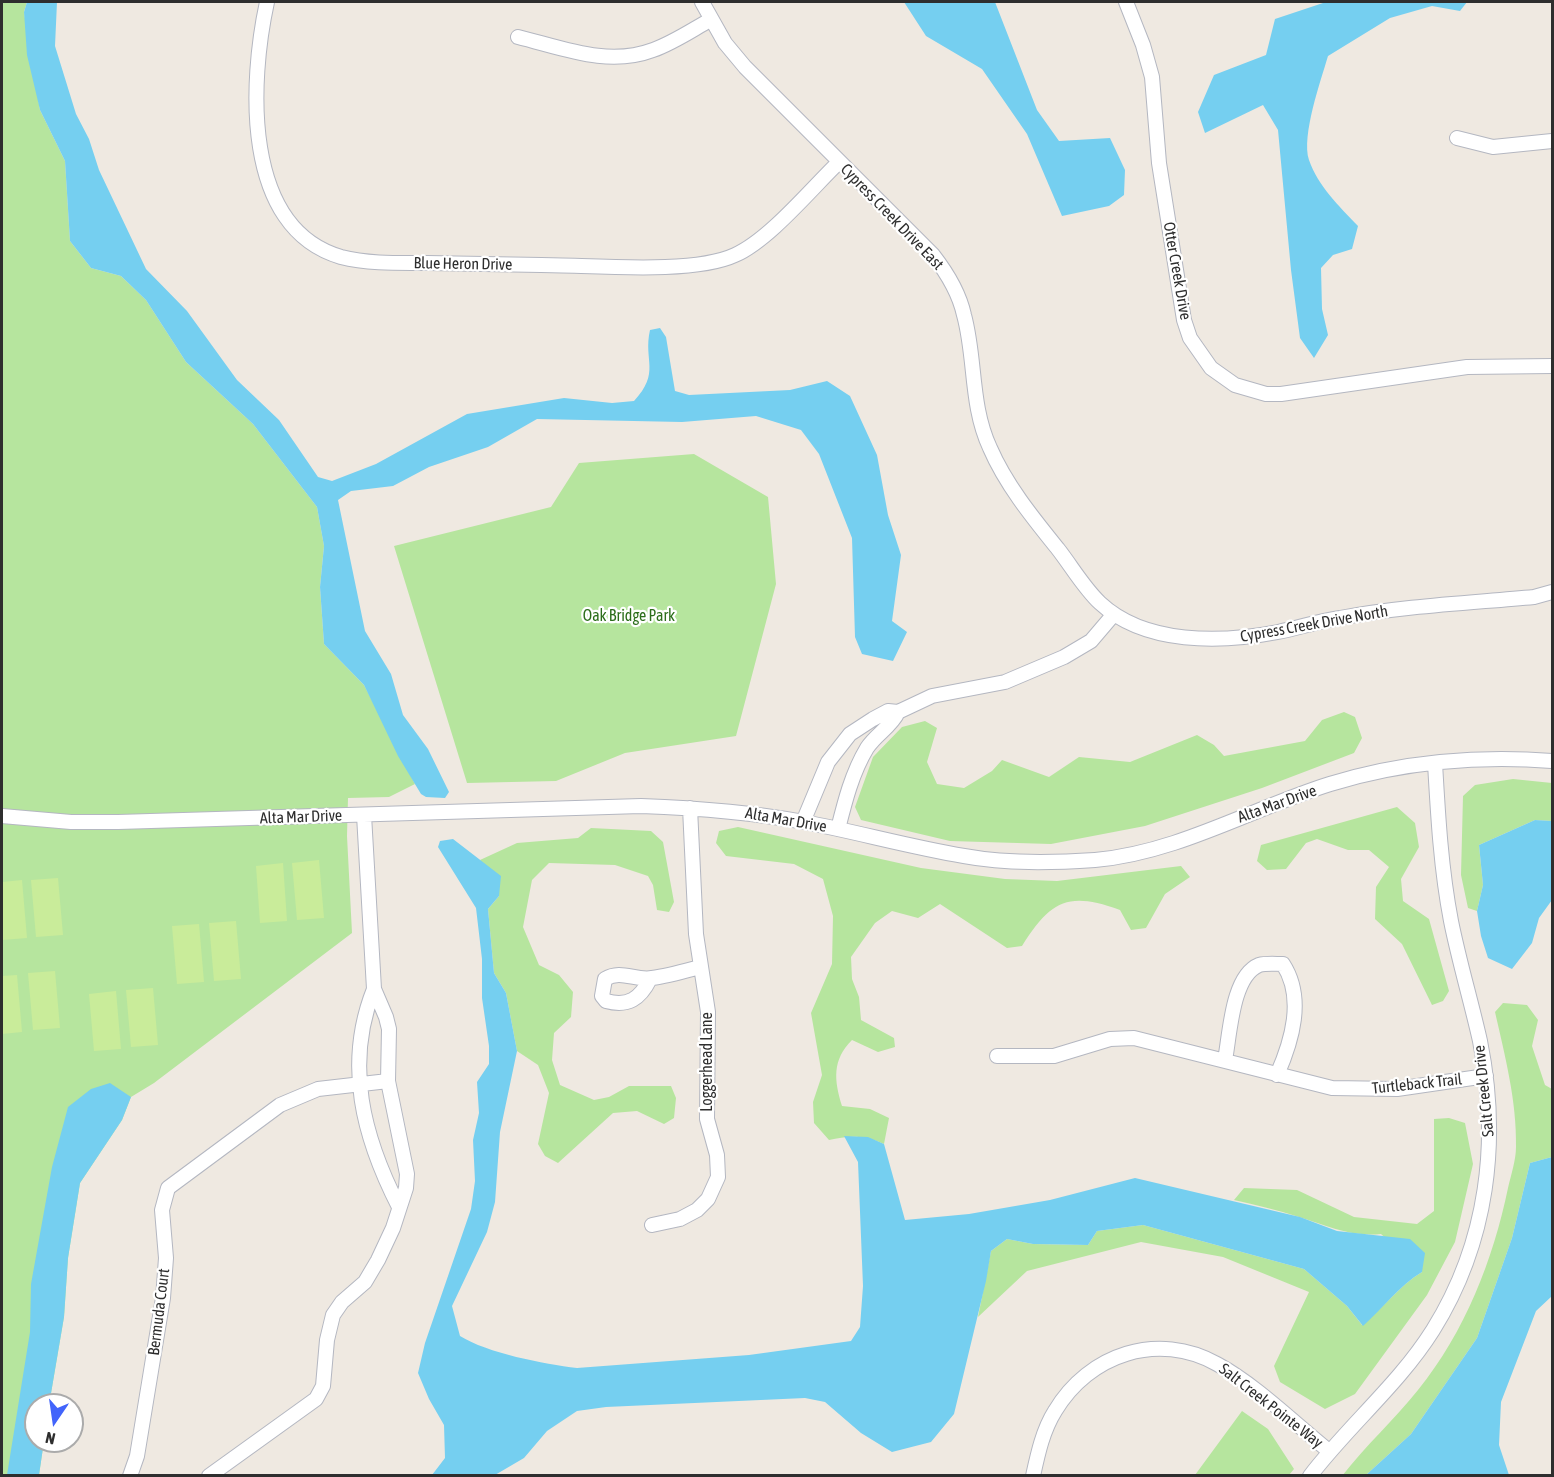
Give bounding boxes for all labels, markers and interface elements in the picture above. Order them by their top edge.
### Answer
street label: Cypress Creek Drive East [836,160,948,274]
street label: Otter Creek Drive [1159,220,1195,322]
street label: Blue Heron Drive [413,254,513,274]
street label: Cypress Creek Drive North [1239,602,1389,646]
park label: Oak Bridge Park [583,606,675,626]
street label: Alta Mar Drive [1235,781,1319,827]
street label: Alta Mar Drive [744,803,828,837]
street label: Alta Mar Drive [259,806,343,828]
street label: Loggerhead Lane [697,1012,717,1112]
street label: Salt Creek Drive [1470,1044,1498,1138]
street label: Turtleback Trail [1371,1070,1463,1098]
street label: Bermuda Court [144,1267,174,1357]
street label: Salt Creek Pointe Way [1215,1359,1327,1453]
north arrow [24,1393,84,1453]
text: N [44,1429,57,1448]

